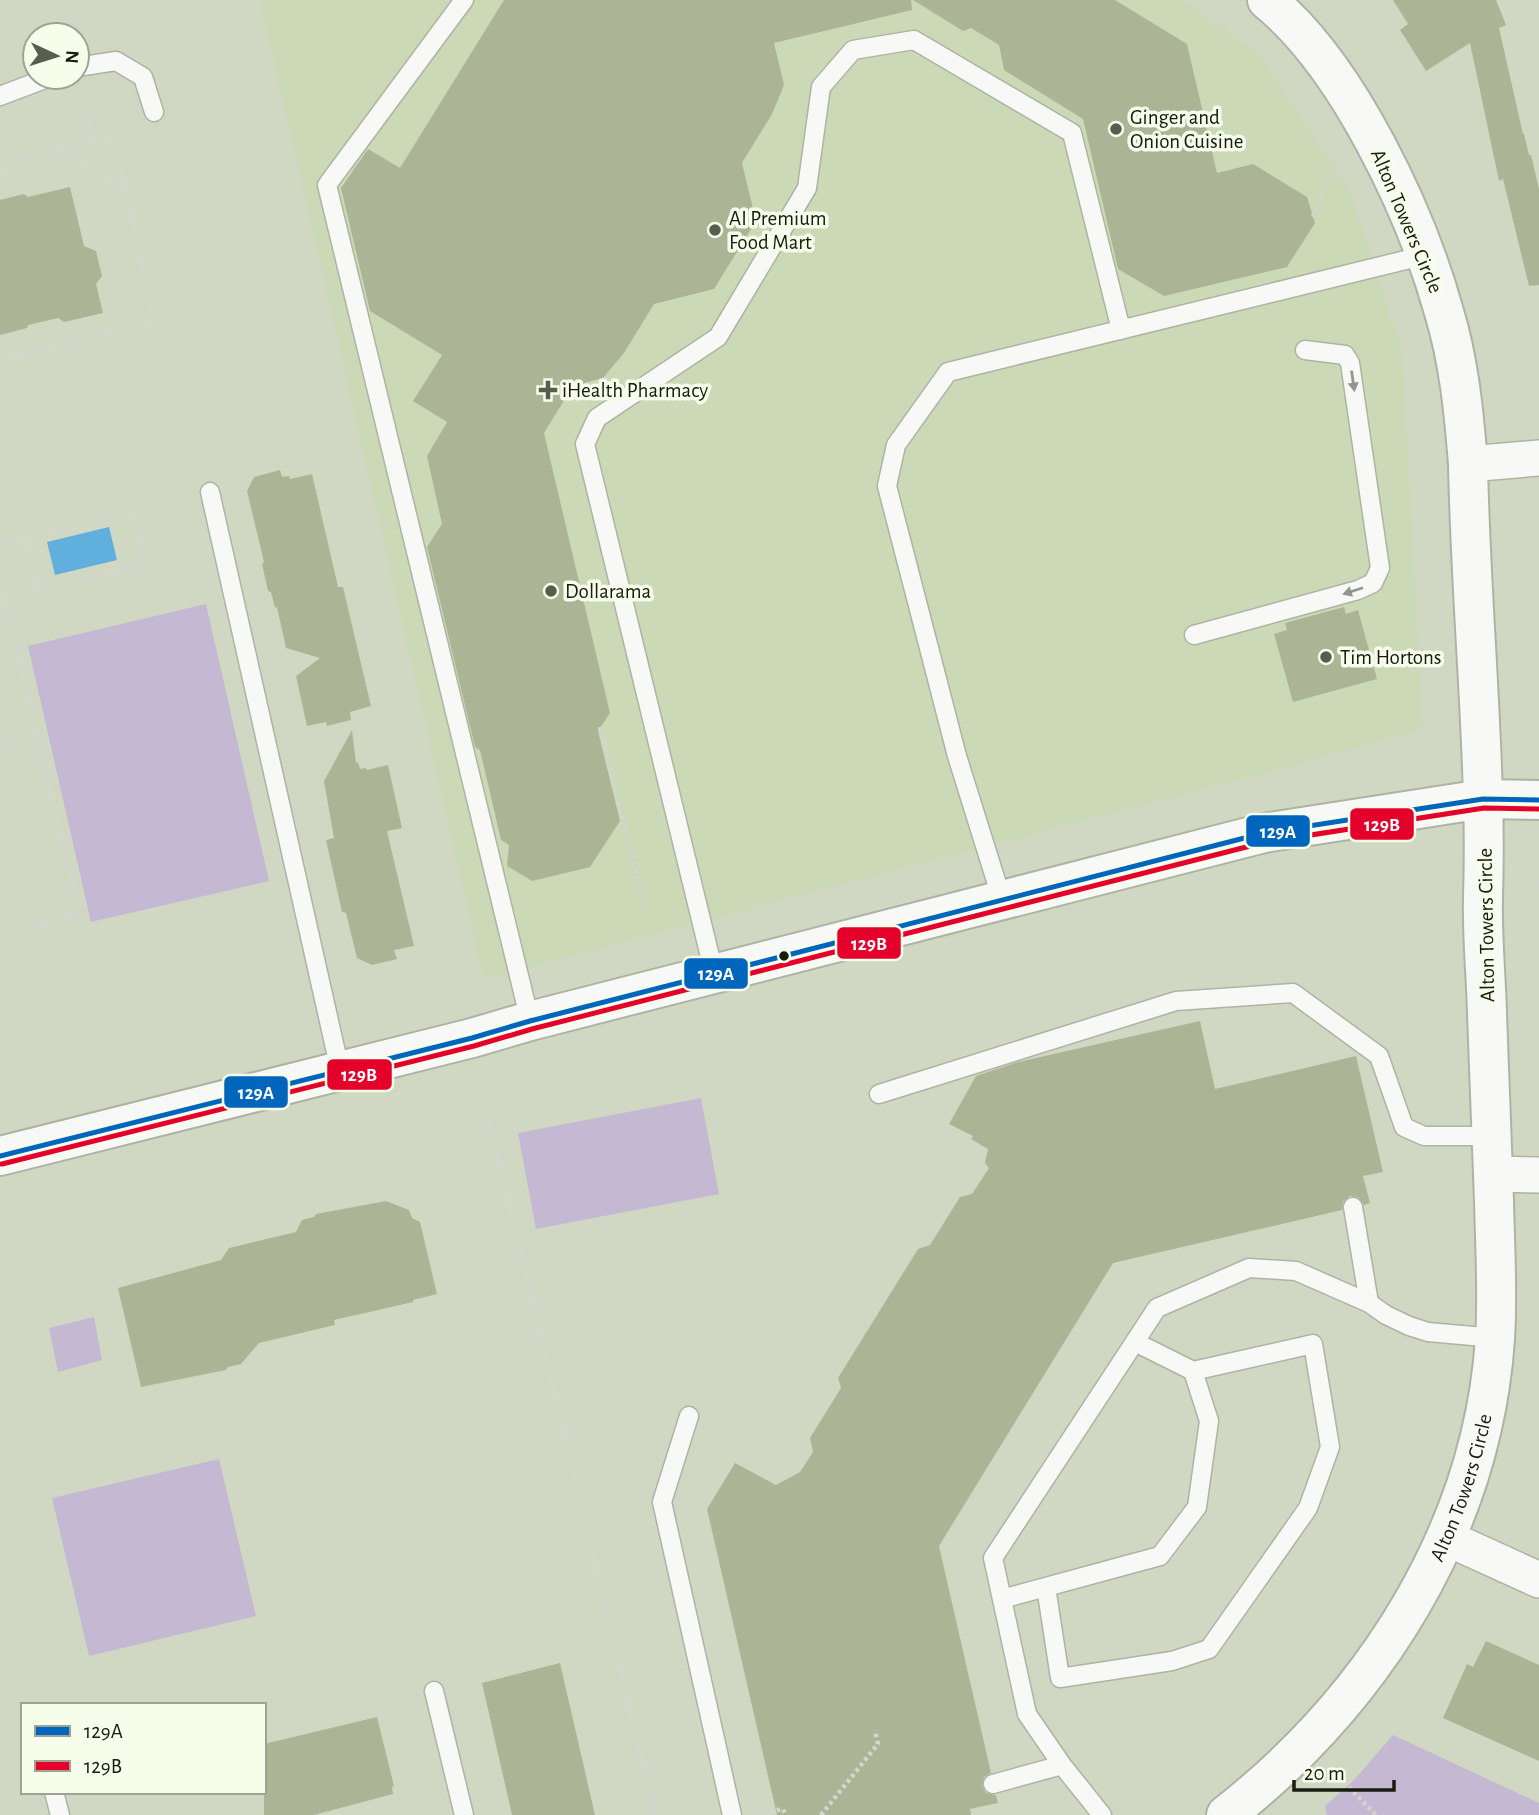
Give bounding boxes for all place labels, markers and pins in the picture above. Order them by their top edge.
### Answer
place label: Ginger and Onion Cuisine [1130,107,1243,152]
marker: Ginger and Onion Cuisine [1108,121,1124,137]
place label: AI Premium Food Mart [729,208,826,253]
marker: AI Premium Food Mart [707,222,723,238]
place label: iHealth Pharmacy [562,380,708,401]
marker: iHealth Pharmacy [540,382,556,398]
place label: Dollarama [565,581,652,602]
marker: Dollarama [543,583,559,599]
place label: Tim Hortons [1340,647,1442,668]
marker: Tim Hortons [1318,649,1334,665]
unlabelled marker [777,949,791,963]

